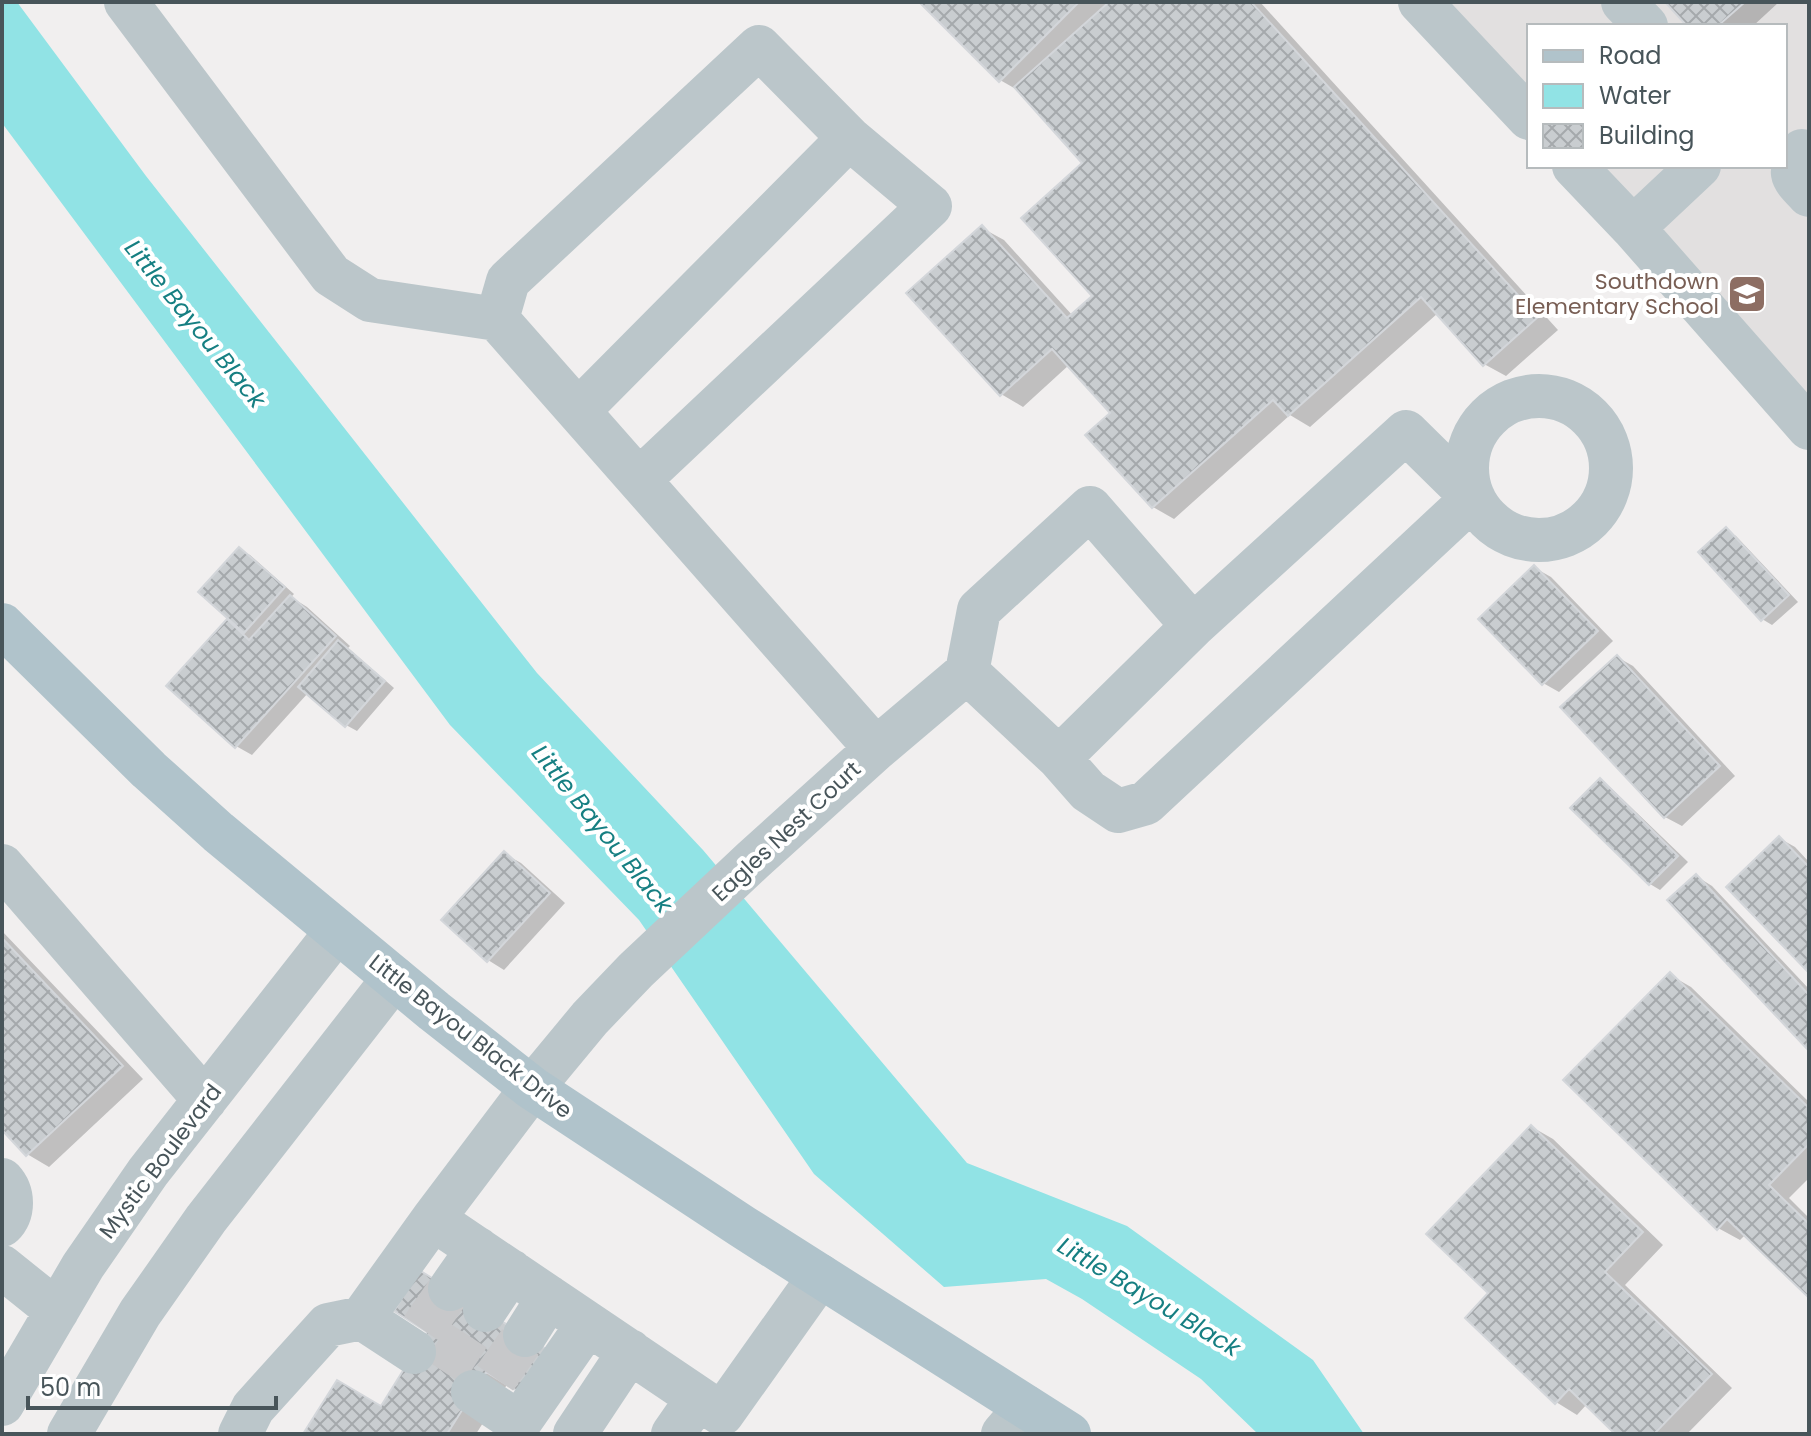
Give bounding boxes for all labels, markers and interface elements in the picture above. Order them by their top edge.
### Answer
legend [1527,24,1787,168]
text: Road [1599,39,1661,72]
text: Water [1599,79,1671,112]
text: Building [1599,119,1695,152]
water label: Little Bayou Black [117,233,275,416]
place label: Southdown Elementary School [1515,266,1719,322]
school or university icon: Southdown Elementary School [1726,273,1768,315]
water label: Little Bayou Black [524,738,682,921]
street label: Eagles Nest Court [705,754,868,909]
street label: Little Bayou Black Drive [363,947,579,1126]
street label: Mystic Boulevard [92,1078,229,1245]
water label: Little Bayou Black [1052,1229,1248,1365]
scale bar [28,1360,276,1410]
text: 50 m [40,1371,101,1404]

